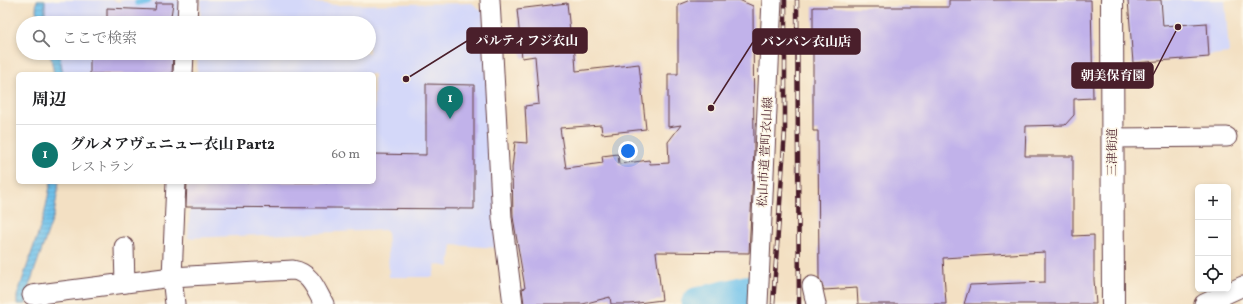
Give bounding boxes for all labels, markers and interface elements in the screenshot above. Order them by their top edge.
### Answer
search box [16,16,376,60]
icon: search [30,27,52,49]
callout: パルティフジ衣山 [467,28,587,53]
text: ここで検索 [62,29,137,50]
callout: バンバン衣山店 [753,29,860,54]
text: パルティフジ衣山 [476,33,578,51]
text: バンバン衣山店 [761,34,851,52]
callout: 朝美保育園 [1072,63,1153,88]
text: 朝美保育園 [1080,68,1146,86]
pin: 1 [437,86,463,119]
text: 周辺 [32,89,66,112]
street label: 松山市道 萱町衣山線 [755,96,777,208]
street label: 三津街道 [1105,128,1121,176]
text: グルメアヴェニュー衣山 Part2 [70,135,275,156]
your location [618,141,638,161]
text: 1 [42,146,48,164]
text: 60 m [332,146,360,164]
text: レストラン [70,159,135,177]
map controls [1195,184,1231,292]
button: + [1195,184,1231,220]
button: − [1195,220,1231,256]
button: locate [1195,256,1231,292]

